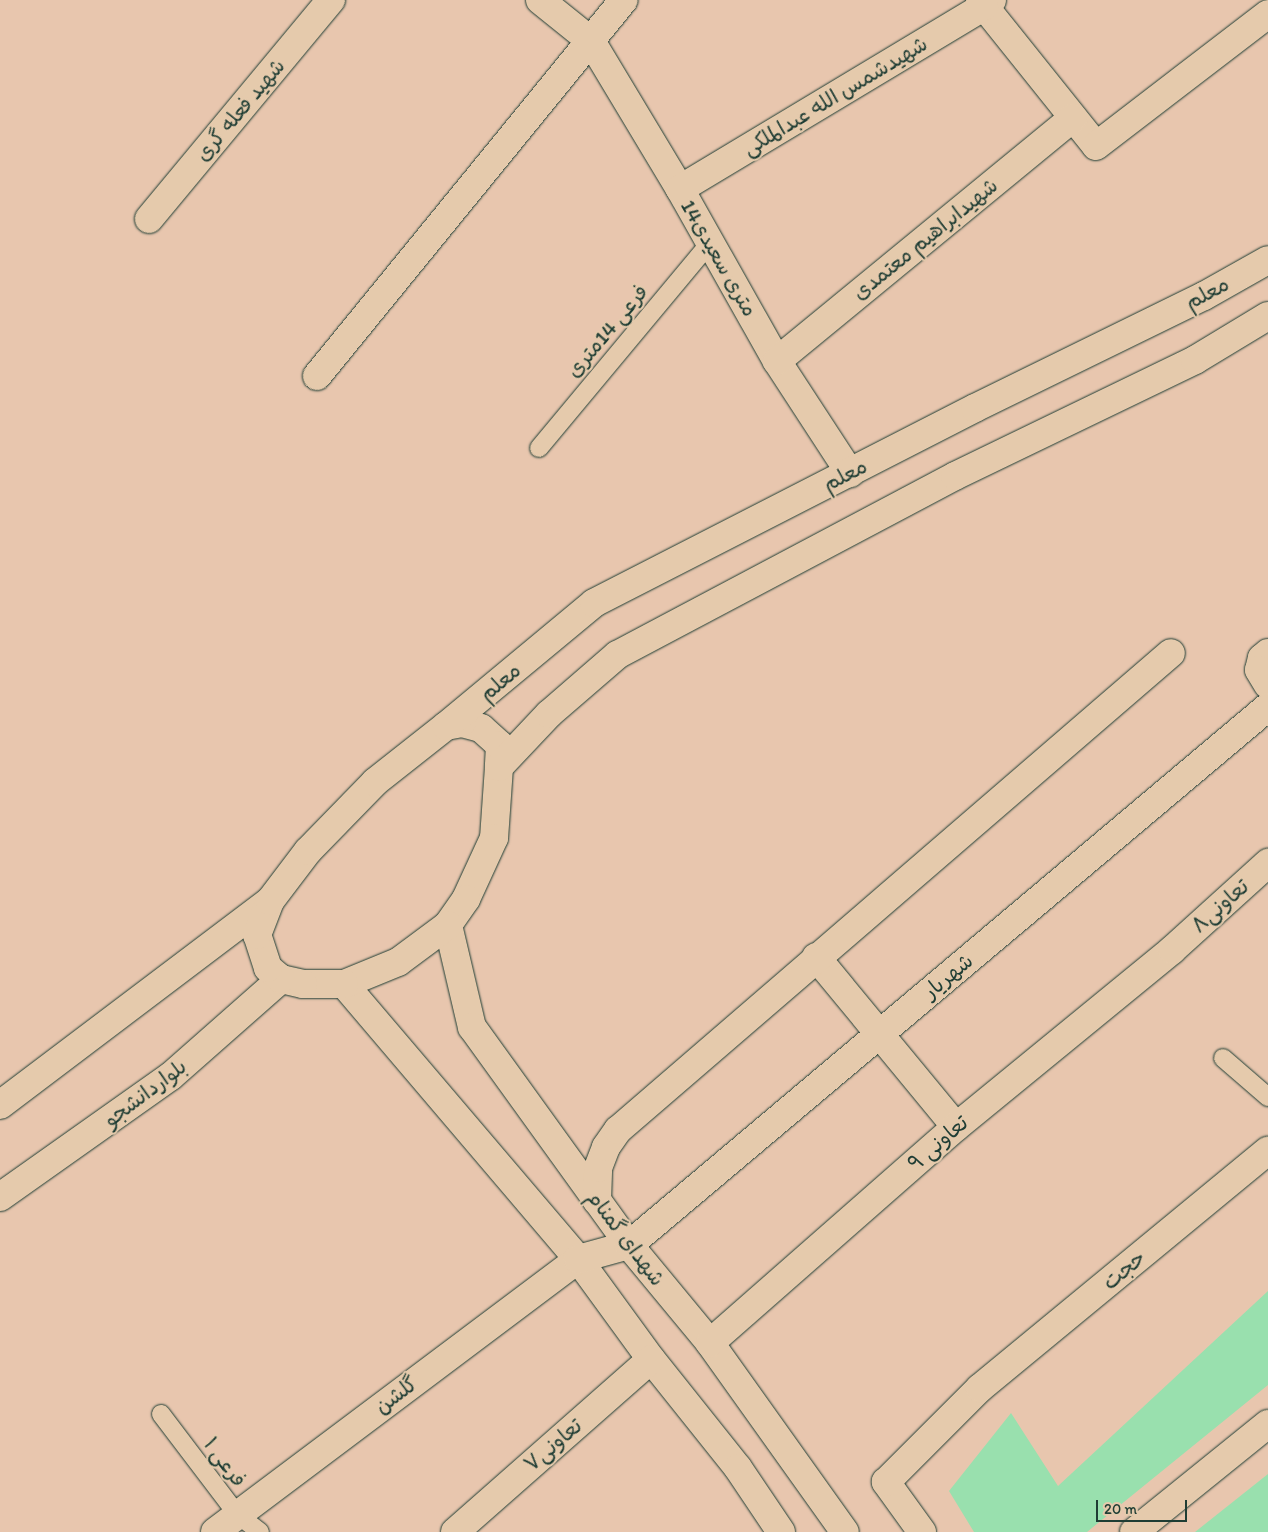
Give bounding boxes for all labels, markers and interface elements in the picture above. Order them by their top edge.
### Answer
street label: شهیدشمس الله عبدالملکی [738,31,932,161]
street label: شهید فعله گری [190,54,290,166]
street label: شهیدابراهیم معتمدی [847,173,1003,305]
street label: 14متری سعیدی [675,195,763,321]
street label: معلم [1181,271,1233,315]
street label: فرعی 14متری [561,279,653,383]
street label: معلم [819,453,871,497]
street label: معلم [474,658,526,706]
street label: تعاونی۸ [1186,874,1254,938]
street label: شهریار [918,948,978,1004]
street label: بلواردانشجو [99,1054,191,1132]
street label: تعاونی ۹ [903,1110,973,1176]
street label: شهدای گمنام [582,1185,670,1291]
street label: حجت [1097,1245,1151,1295]
street label: گلشن [370,1371,422,1419]
street label: تعاونی۷ [519,1413,587,1477]
street label: فرعی ۱ [198,1432,252,1492]
scale bar [1098,1490,1189,1522]
text: 20 m [1104,1500,1137,1518]

